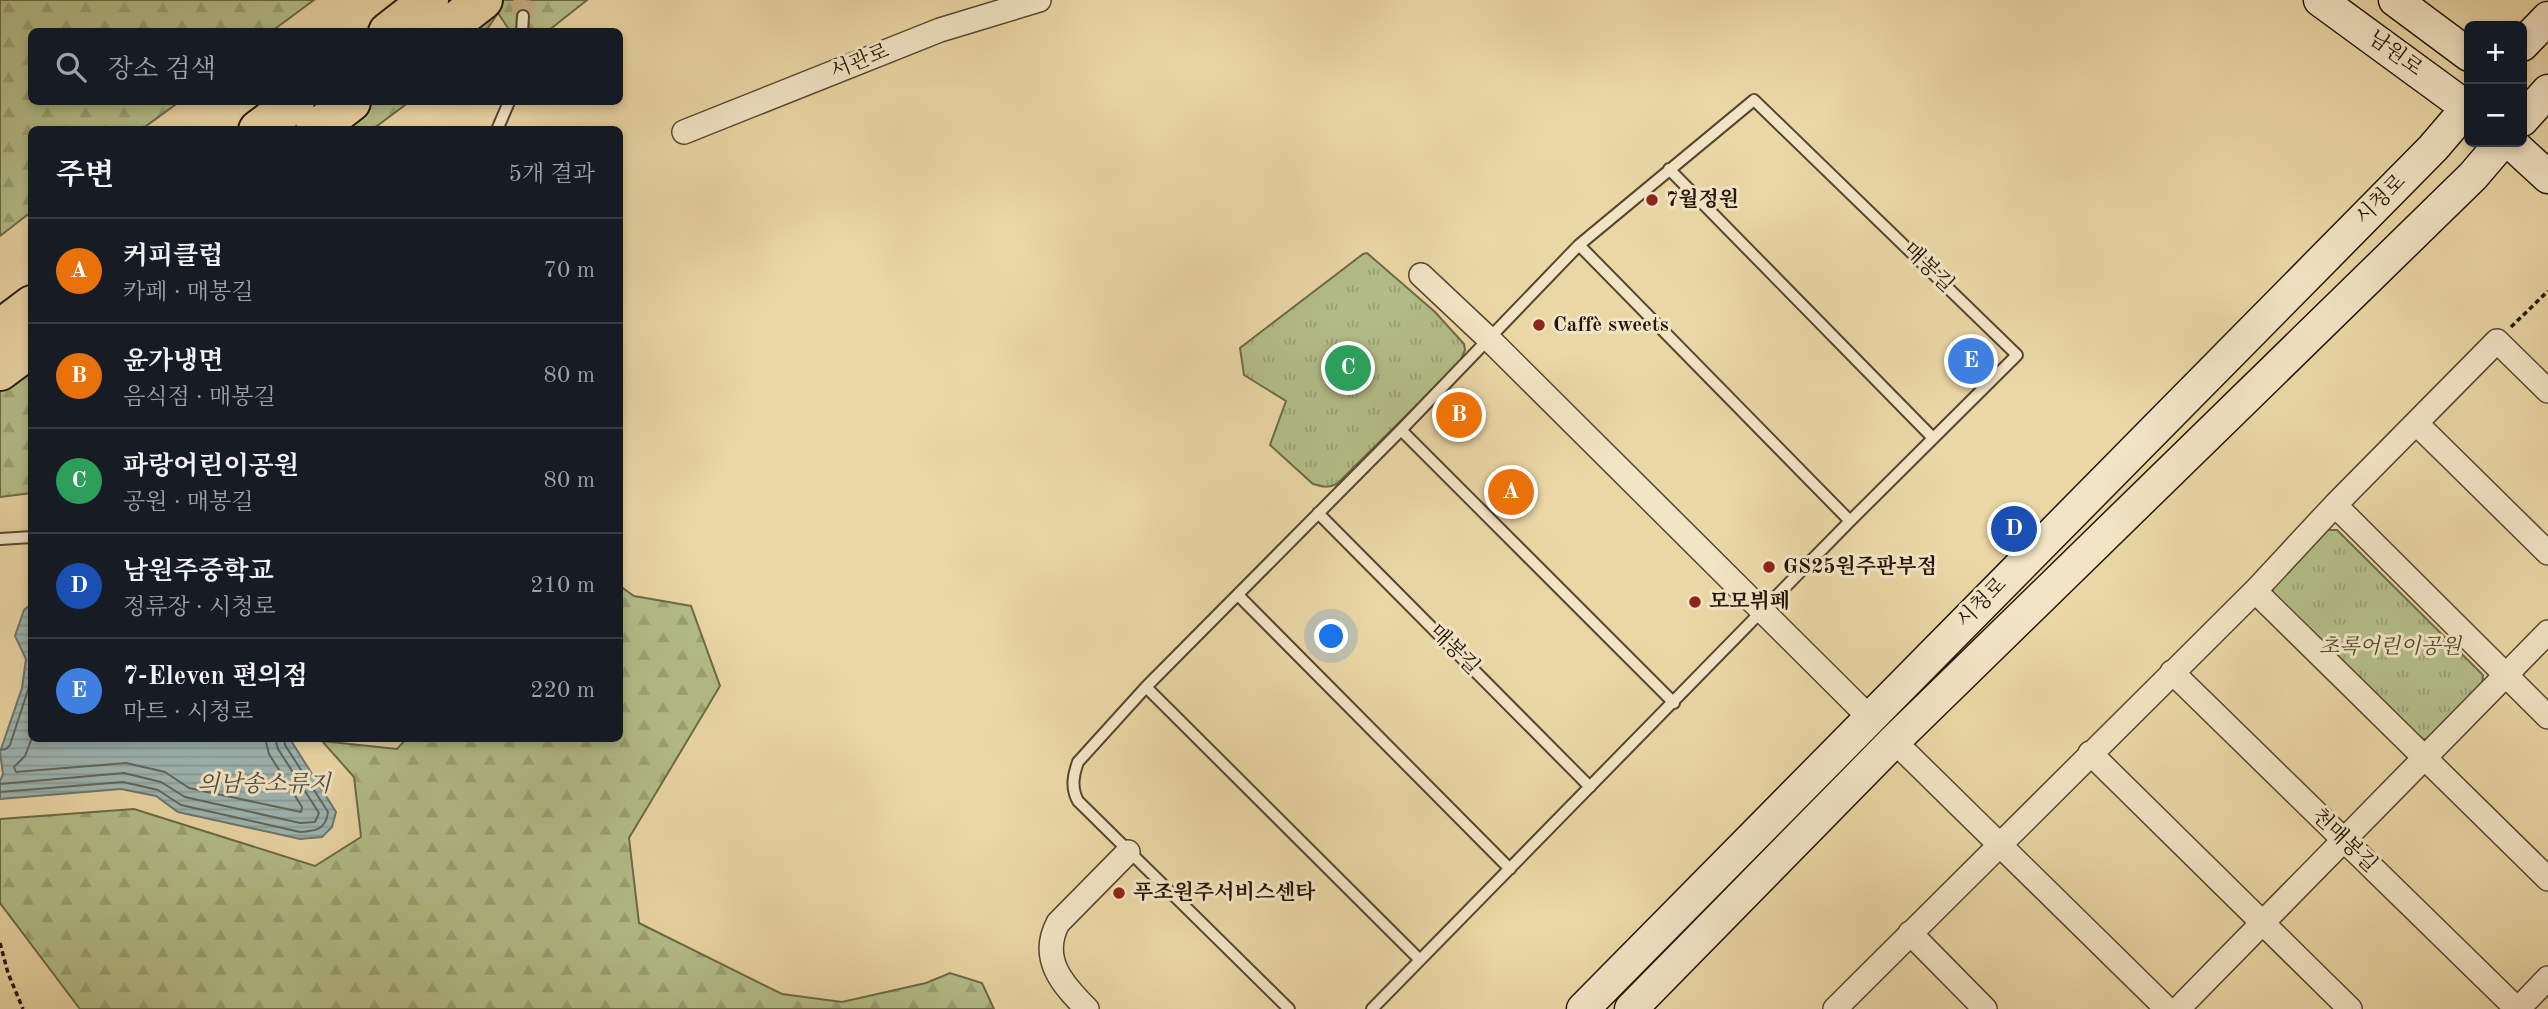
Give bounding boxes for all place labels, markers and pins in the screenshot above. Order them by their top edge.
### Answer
place label: 7월정원 [1666,187,1739,211]
marker: 7월정원 [1644,192,1660,208]
place label: Caffè sweets [1553,315,1669,336]
marker: Caffè sweets [1531,317,1547,333]
pin: E [1948,335,1994,387]
pin: C [1325,342,1371,394]
pin: B [1436,389,1482,441]
pin: A [1488,466,1534,518]
pin: D [1991,503,2037,555]
place label: GS25원주판부점 [1783,554,1937,578]
marker: GS25원주판부점 [1761,559,1777,575]
place label: 모모뷔페 [1709,589,1790,613]
marker: 모모뷔페 [1687,594,1703,610]
place label: 푸조원주서비스센타 [1133,880,1316,904]
marker: 푸조원주서비스센타 [1111,885,1127,901]

